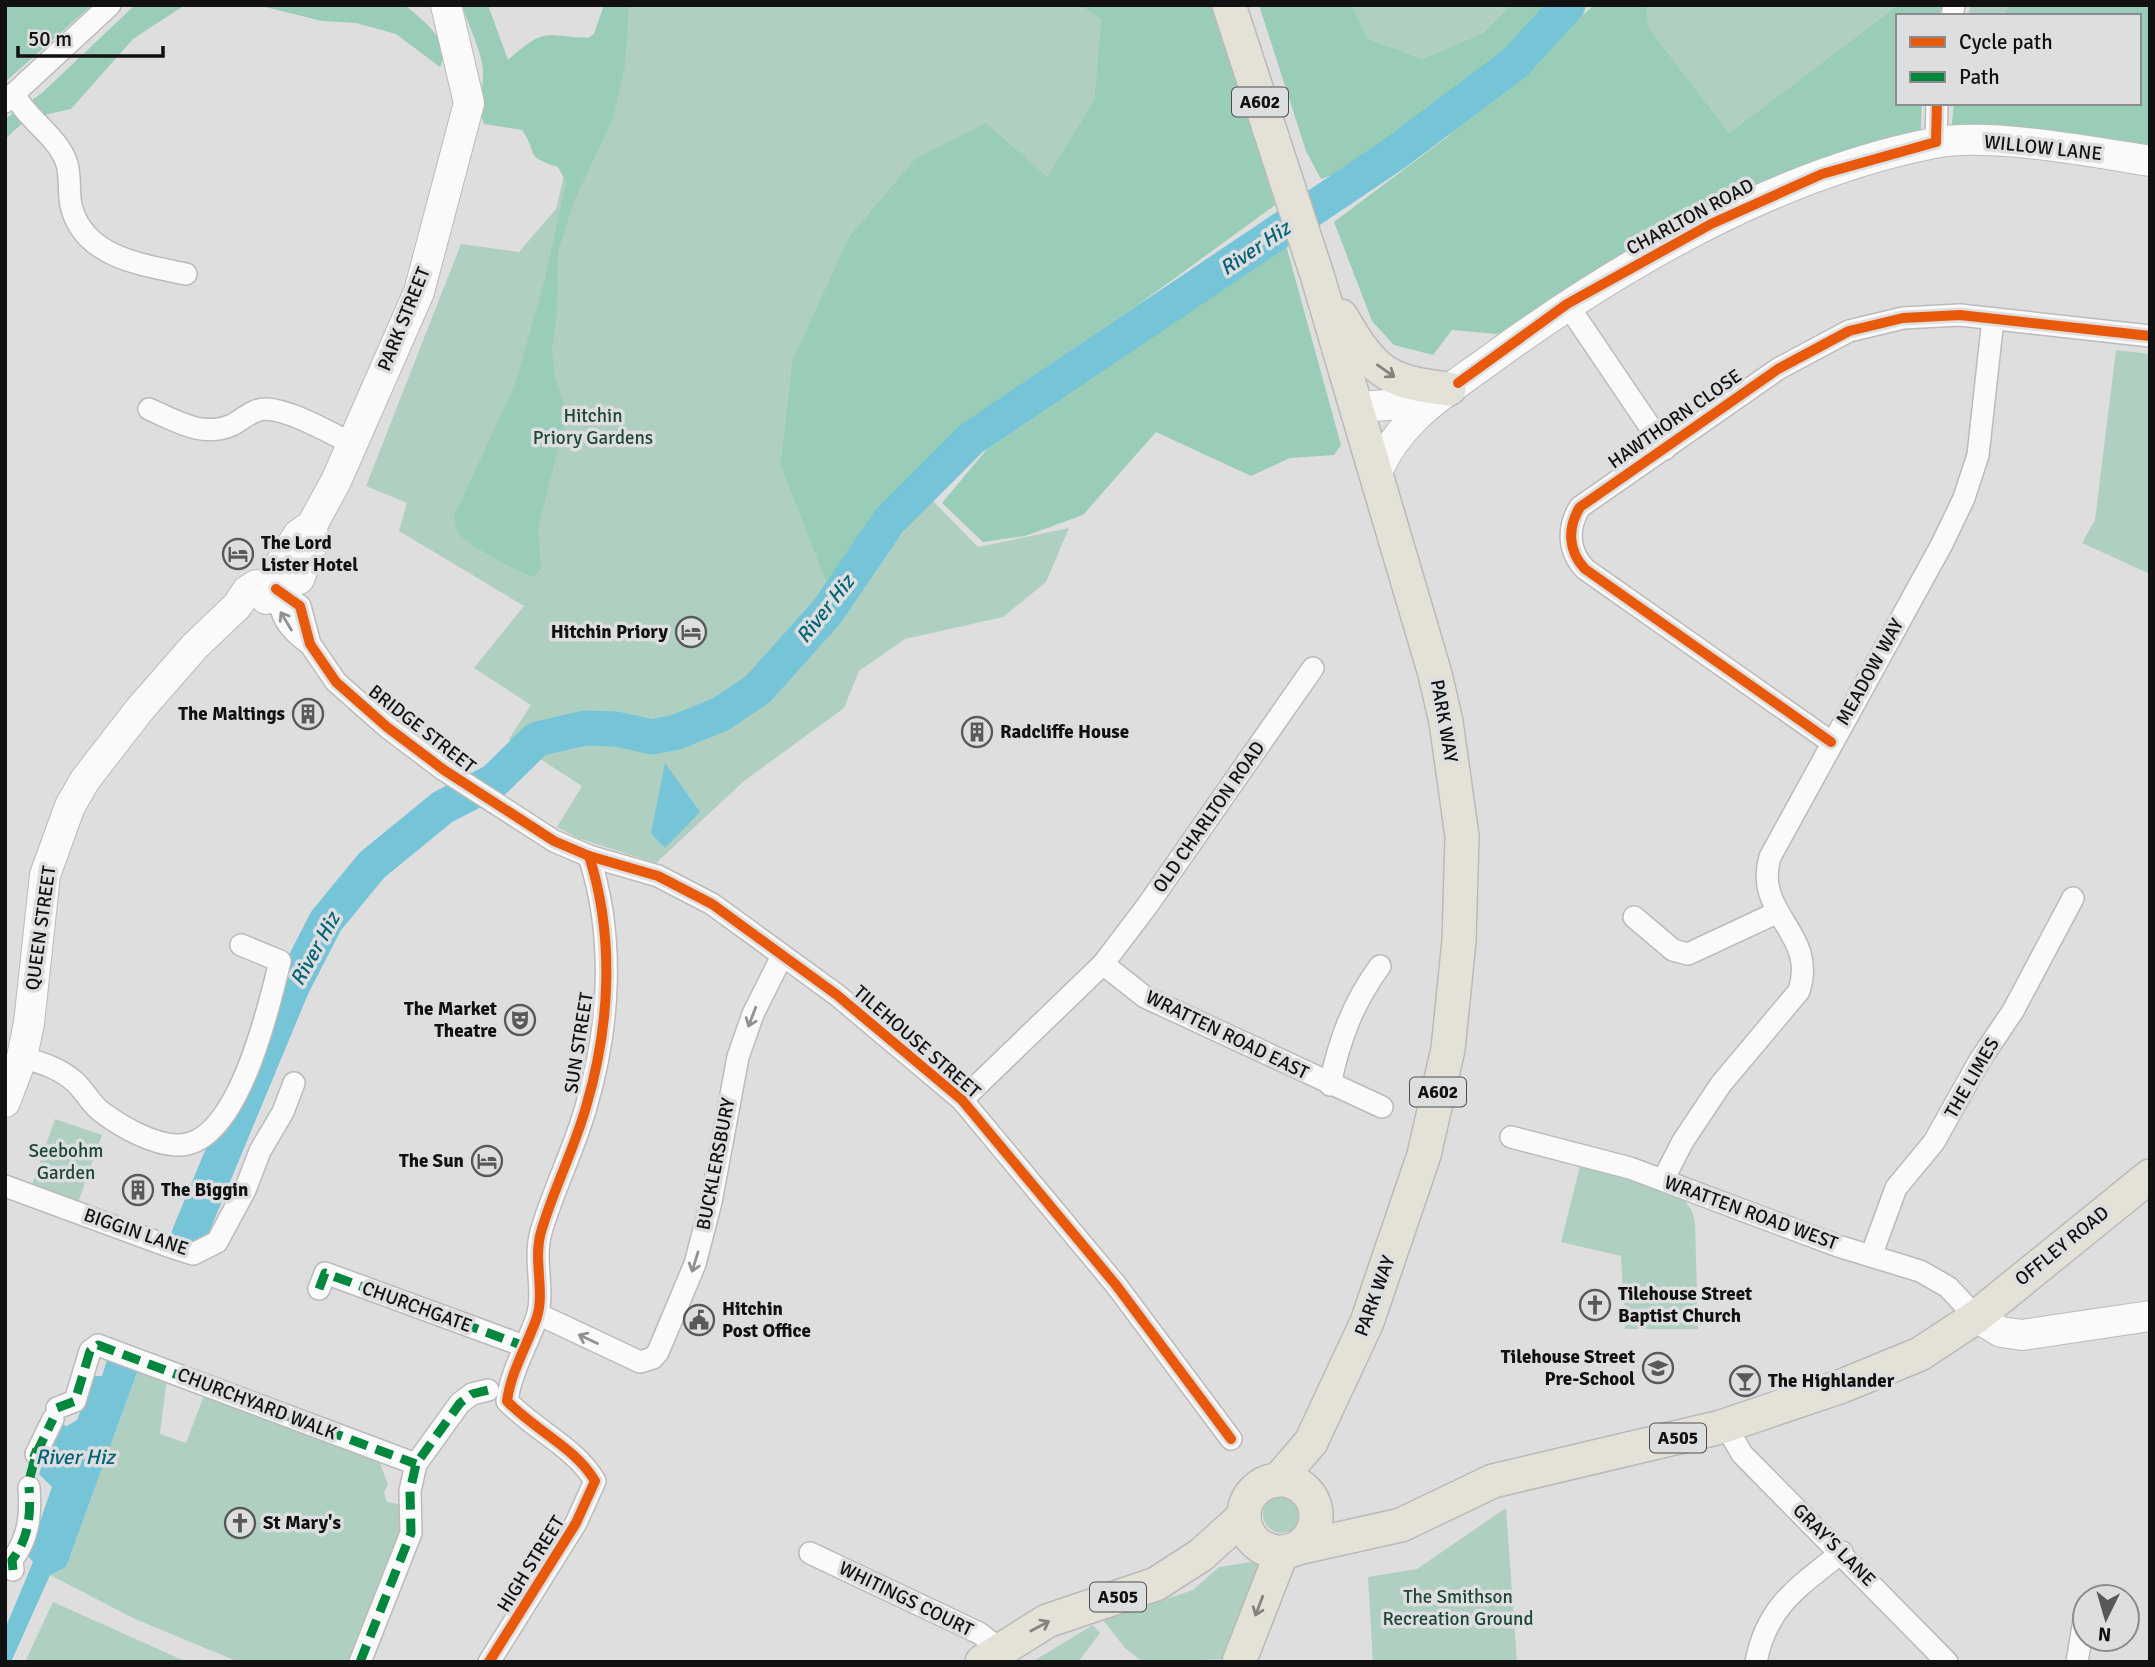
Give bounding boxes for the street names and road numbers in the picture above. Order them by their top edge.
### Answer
road number: A602 [1232,88,1288,116]
street label: WILLOW LANE [1983,130,2103,166]
street label: CHARLTON ROAD [1622,173,1758,261]
street label: PARK STREET [372,263,436,374]
street label: HAWTHORN CLOSE [1603,364,1747,474]
street label: MEADOW WAY [1831,614,1909,730]
street label: PARK WAY [1425,678,1463,765]
street label: BRIDGE STREET [364,680,481,779]
street label: OLD CHARLTON ROAD [1148,737,1270,897]
street label: QUEEN STREET [20,864,62,992]
street label: TILEHOUSE STREET [849,980,986,1104]
street label: WRATTEN ROAD EAST [1142,985,1313,1085]
street label: SUN STREET [559,990,599,1095]
street label: THE LIMES [1939,1033,2005,1123]
road number: A602 [1410,1078,1466,1106]
street label: BUCKLERSBURY [691,1096,741,1232]
street label: WRATTEN ROAD WEST [1661,1170,1842,1256]
street label: OFFLEY ROAD [2010,1201,2114,1291]
street label: BIGGIN LANE [80,1203,192,1261]
street label: PARK WAY [1349,1252,1401,1340]
street label: CHURCHGATE [359,1276,475,1338]
street label: CHURCHYARD WALK [174,1363,341,1446]
road number: A505 [1650,1423,1706,1452]
street label: GRAY'S LANE [1788,1499,1880,1591]
street label: HIGH STREET [492,1511,570,1617]
street label: WHITINGS COURT [835,1556,978,1642]
road number: A505 [1090,1582,1146,1612]

